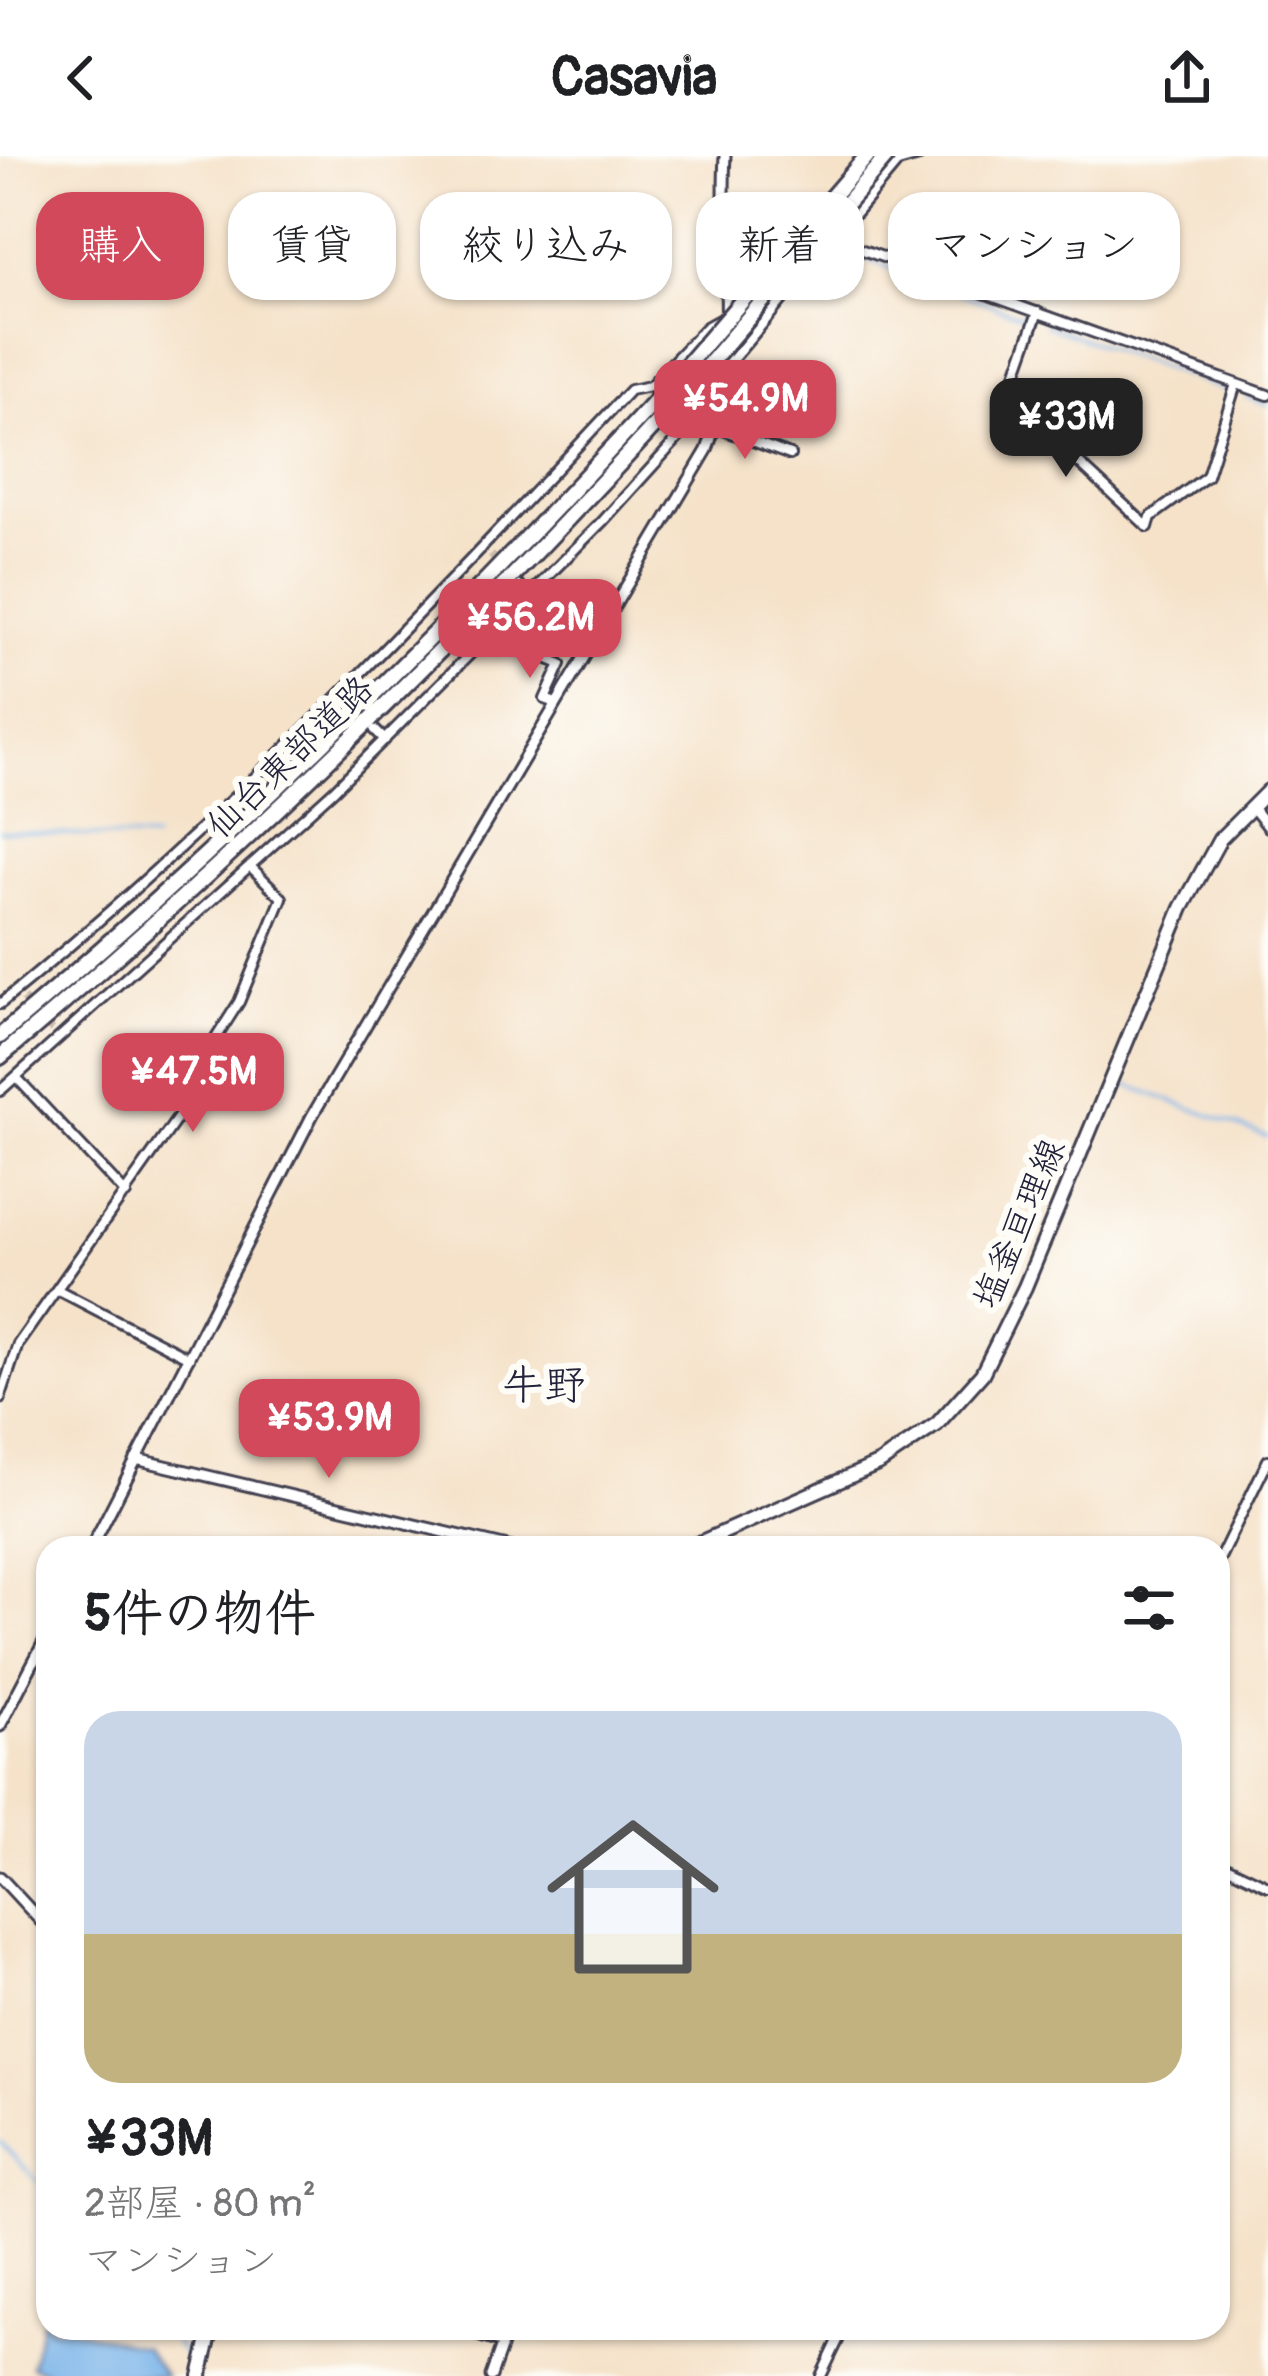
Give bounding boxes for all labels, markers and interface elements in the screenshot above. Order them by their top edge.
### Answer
text: Casavia [551,44,717,112]
icon: back [48,45,114,111]
icon: share [1154,45,1220,111]
chip: 購入 [36,192,204,300]
chip: 賃貸 [228,192,396,300]
chip: 絞り込み [420,192,672,300]
chip: 新着 [696,192,864,300]
chip: マンション [888,192,1180,300]
pin: ¥54.9M [647,360,843,462]
text: ¥54.9M [681,374,809,423]
pin: ¥33M [995,378,1137,480]
text: ¥33M [1017,392,1115,441]
pin: ¥56.2M [432,579,628,681]
text: ¥56.2M [465,593,595,642]
street label: 仙台東部道路 [197,666,383,848]
pin: ¥47.5M [95,1033,291,1135]
text: ¥47.5M [129,1047,257,1096]
street label: 塩釜亘理線 [964,1132,1075,1315]
district label: 牛野 [502,1360,586,1412]
pin: ¥53.9M [231,1379,427,1481]
text: ¥53.9M [266,1393,392,1442]
icon: filters [1116,1575,1182,1641]
text: 5件の物件 [84,1582,316,1646]
icon: home [525,1789,741,2005]
text: ¥33M [84,2107,213,2171]
text: 2部屋 · 80 m² [84,2179,316,2228]
text: マンション [84,2236,277,2285]

